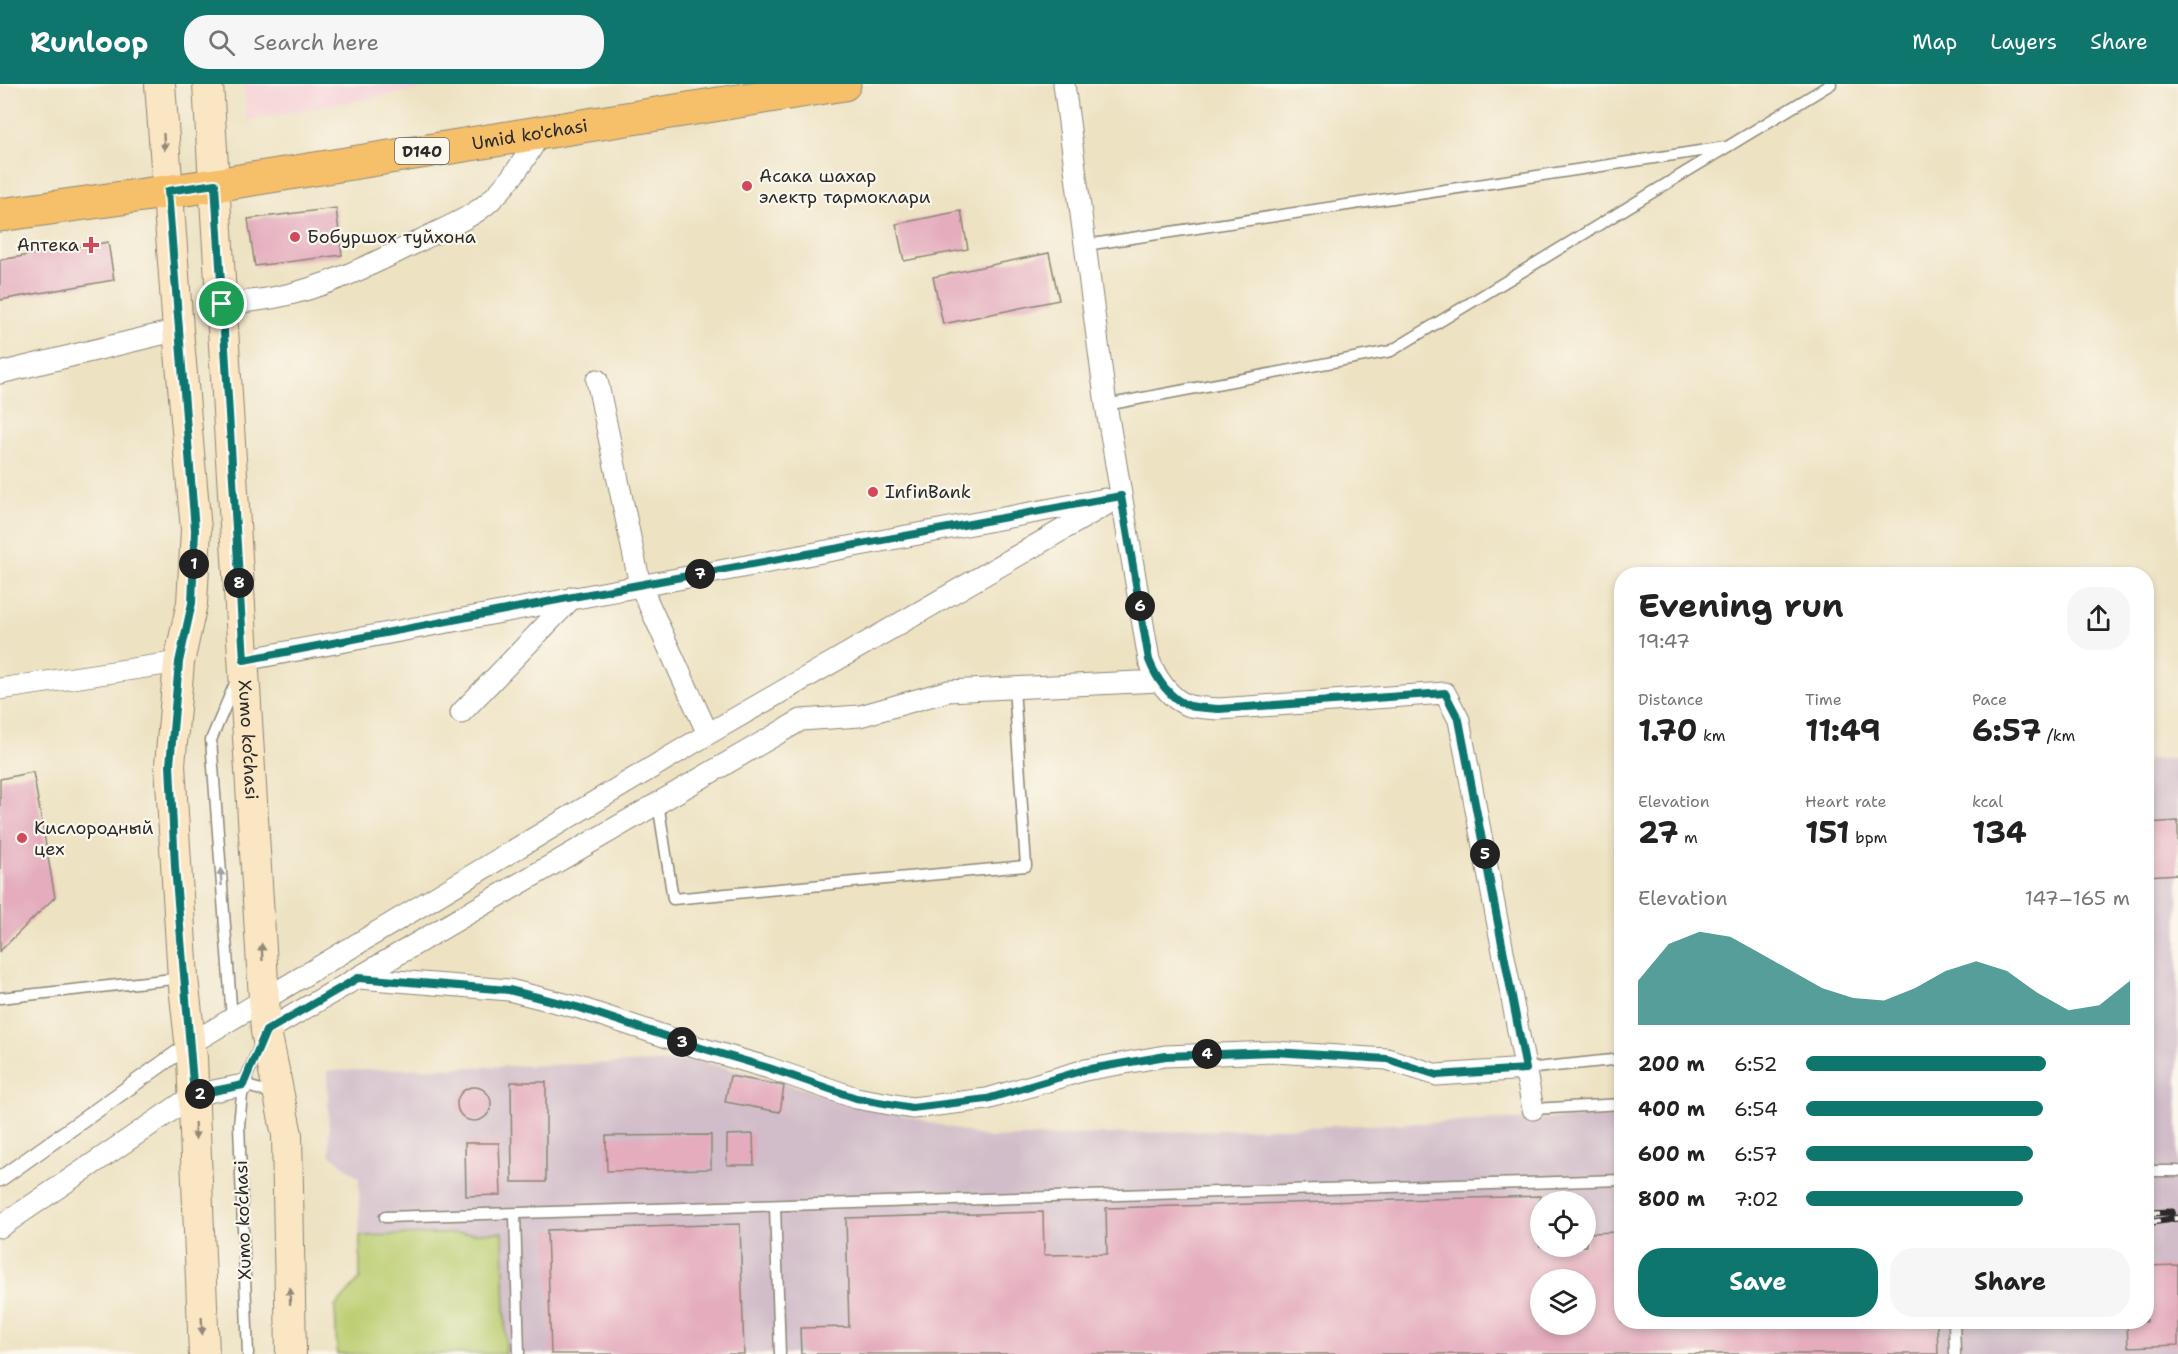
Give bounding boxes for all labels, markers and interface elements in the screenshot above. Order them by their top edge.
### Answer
search box [184,15,604,69]
text: Runloop [30,23,148,61]
icon: search [205,26,238,59]
text: Search here [253,28,379,57]
text: Map [1912,28,1957,56]
text: Layers [1990,28,2057,56]
text: Share [2090,28,2148,56]
street label: Umid ko'chasi [470,113,590,156]
one-way arrow [160,133,169,152]
road number: D140 [395,138,449,164]
place label: Асака шахар электр тармоклари [759,164,931,209]
marker: Асака шахар электр тармоклари [740,179,754,193]
place label: Бобуршох туйхона [307,225,476,249]
marker: Бобуршох туйхона [288,230,302,244]
place label: Аптека [17,233,79,257]
marker: Аптека [84,238,98,252]
pin [196,278,247,329]
icon: arrive [205,287,238,320]
place label: InfinBank [885,480,971,504]
marker: InfinBank [866,485,880,499]
pin: 1 [179,549,209,579]
text: 1 [190,553,198,574]
pin: 7 [685,559,715,589]
text: 7 [694,563,706,584]
pin: 8 [224,568,254,598]
text: 8 [233,572,245,593]
text: Evening run [1638,583,1844,628]
button: share [2067,587,2130,650]
pin: 6 [1125,591,1155,621]
text: 6 [1134,595,1146,616]
text: 19:47 [1638,628,1690,654]
street label: Xumo ko’chasi [233,679,264,800]
text: Distance [1638,689,1704,710]
text: Time [1805,689,1842,710]
text: Pace [1972,689,2007,710]
text: 1.70 [1638,710,1697,751]
text: 11:49 [1805,710,1881,751]
text: 6:57 [1972,710,2041,751]
text: km [1697,725,1726,746]
text: /km [2041,725,2075,746]
text: Elevation [1638,791,1710,812]
text: Heart rate [1805,791,1887,812]
text: kcal [1972,791,2003,812]
text: 27 [1638,812,1679,853]
text: 151 [1805,812,1850,853]
text: 134 [1972,812,2027,853]
place label: Кислородный цех [34,816,154,861]
text: m [1679,827,1698,848]
text: bpm [1850,827,1887,848]
marker: Кислородный цех [15,831,29,845]
pin: 5 [1470,839,1500,869]
text: 5 [1480,843,1490,864]
one-way arrow [216,868,226,887]
text: Elevation [1638,885,1728,911]
text: 147–165 m [2025,885,2130,911]
one-way arrow [257,942,267,961]
pin: 3 [667,1027,697,1057]
text: 3 [676,1031,688,1052]
pin: 4 [1192,1039,1222,1069]
text: 4 [1201,1043,1213,1064]
text: 200 m [1638,1051,1705,1077]
text: 6:52 [1734,1051,1778,1077]
pin: 2 [185,1079,215,1109]
text: 2 [194,1083,206,1104]
text: 400 m [1638,1096,1705,1122]
text: 6:54 [1734,1096,1778,1122]
one-way arrow [190,1122,200,1141]
text: 600 m [1638,1141,1705,1167]
text: 6:57 [1734,1141,1778,1167]
street label: Xumo ko’chasi [229,1160,257,1280]
text: 800 m [1638,1186,1705,1212]
text: 7:02 [1734,1186,1779,1212]
map controls [1530,1191,1596,1335]
button: locate [1530,1191,1596,1257]
button: Save [1638,1248,1878,1317]
button: Share [1890,1248,2130,1317]
button: layers [1530,1269,1596,1335]
one-way arrow [285,1286,295,1305]
one-way arrow [198,1316,207,1335]

